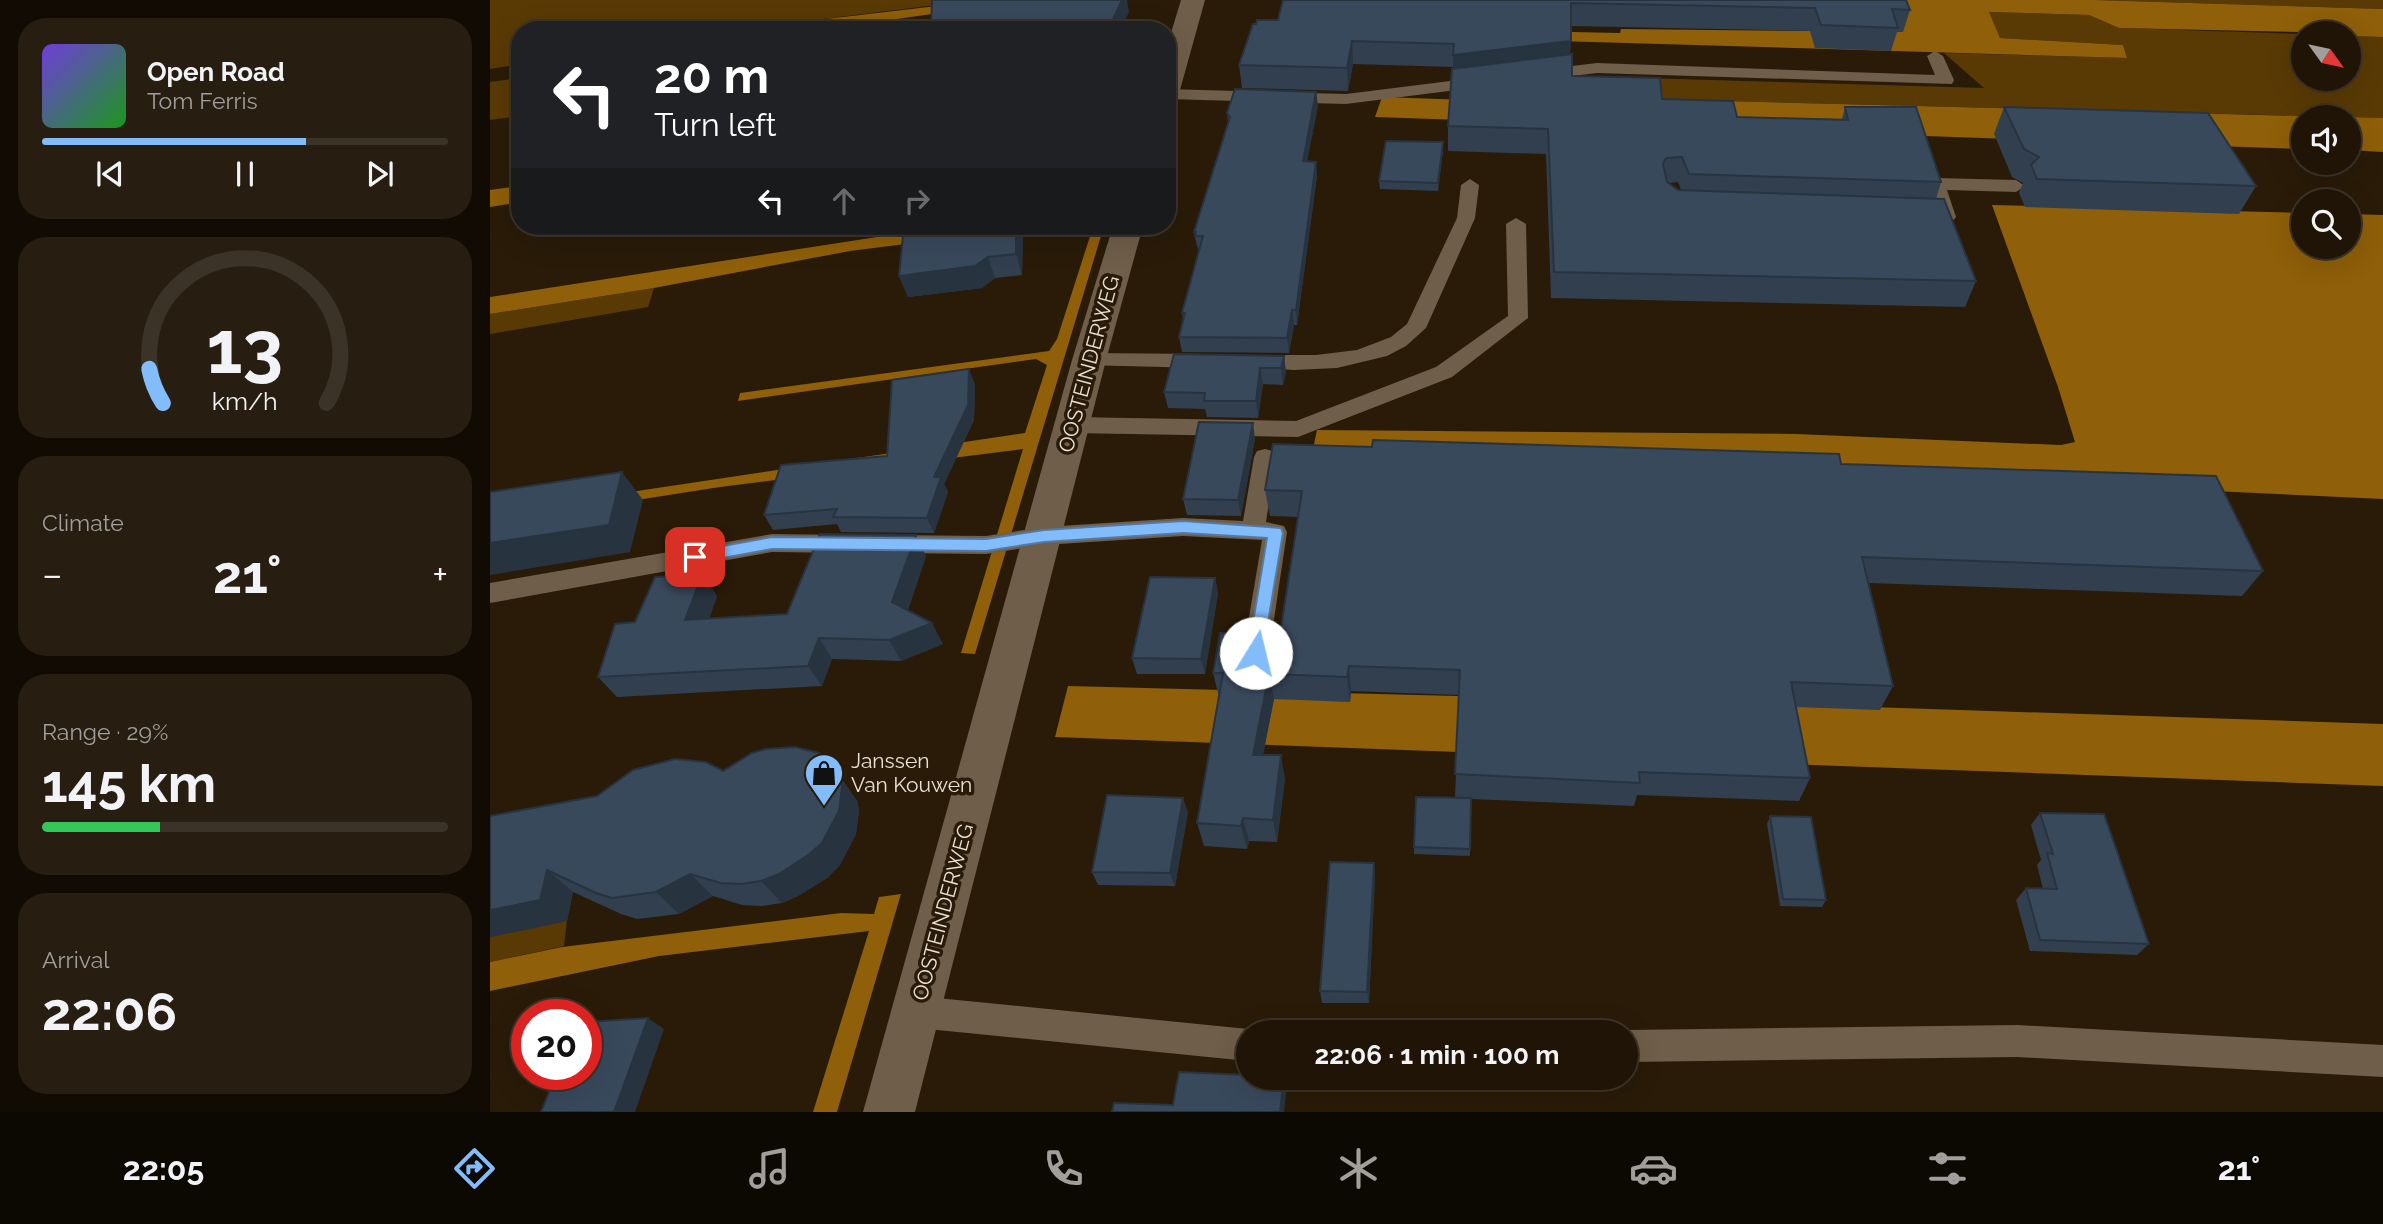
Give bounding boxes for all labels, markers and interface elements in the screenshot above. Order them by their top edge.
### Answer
north arrow [2291,21,2361,91]
map controls [2291,21,2361,259]
text: 20 m [654,47,769,104]
icon: left [539,49,630,140]
text: Open Road [147,57,285,87]
text: Tom Ferris [147,87,258,114]
button: sound [2291,105,2361,175]
text: Turn left [654,106,776,143]
icon: previous [91,155,129,193]
icon: pause [226,155,264,193]
icon: next [361,155,399,193]
icon: left [752,182,790,220]
icon: ahead [825,182,863,220]
icon: right [898,182,936,220]
button: search [2291,189,2361,259]
street label: OOSTEINDERWEG [1053,273,1124,455]
text: 13 [207,306,283,391]
text: km/h [212,386,278,416]
text: Climate [42,509,124,536]
pin [665,527,725,587]
icon: arrive [676,538,714,576]
text: 21° [213,544,282,605]
text: − [42,552,62,597]
text: + [432,552,448,597]
position arrow [1219,616,1293,690]
text: Range · 29% [42,718,168,745]
place label: Janssen Van Kouwen [851,748,972,797]
shop icon: Janssen Van Kouwen [803,752,845,807]
text: 145 km [42,753,216,814]
street label: OOSTEINDERWEG [907,821,978,1003]
text: Arrival [42,946,109,973]
text: 22:06 [42,981,177,1042]
speed limit sign: 20 [511,999,602,1090]
text: 22:06 · 1 min · 100 m [1315,1040,1560,1070]
icon: directions [450,1144,499,1193]
icon: music [745,1144,794,1193]
icon: phone [1039,1144,1088,1193]
icon: climate [1334,1144,1383,1193]
icon: car [1629,1144,1678,1193]
icon: filters [1923,1144,1972,1193]
text: 22:05 [123,1150,204,1187]
text: 21° [2218,1150,2260,1187]

